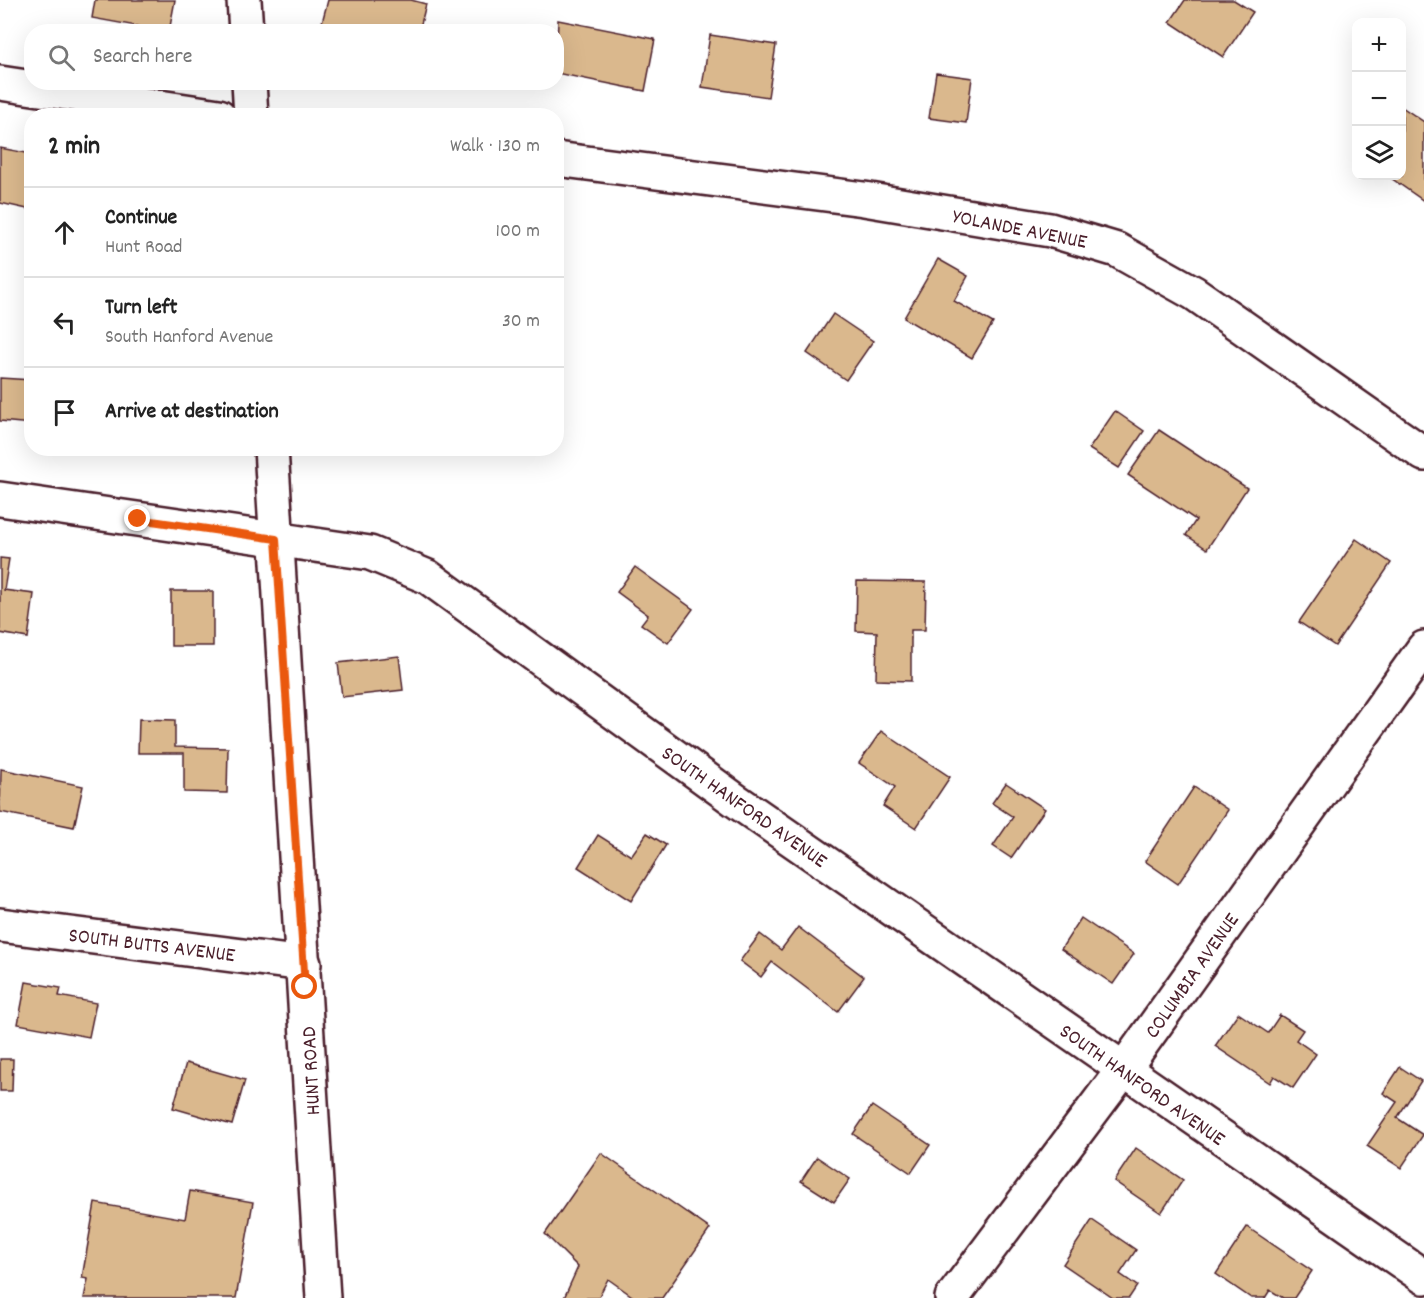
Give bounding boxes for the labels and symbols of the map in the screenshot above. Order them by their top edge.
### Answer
street label: YOLANDE AVENUE [950,203,1090,259]
route end [124,505,150,531]
street label: SOUTH HANFORD AVENUE [654,740,833,877]
street label: COLUMBIA AVENUE [1139,907,1248,1046]
street label: SOUTH BUTTS AVENUE [67,922,237,972]
route start [291,973,317,999]
street label: SOUTH HANFORD AVENUE [1052,1018,1231,1155]
street label: HUNT ROAD [296,1025,330,1116]

